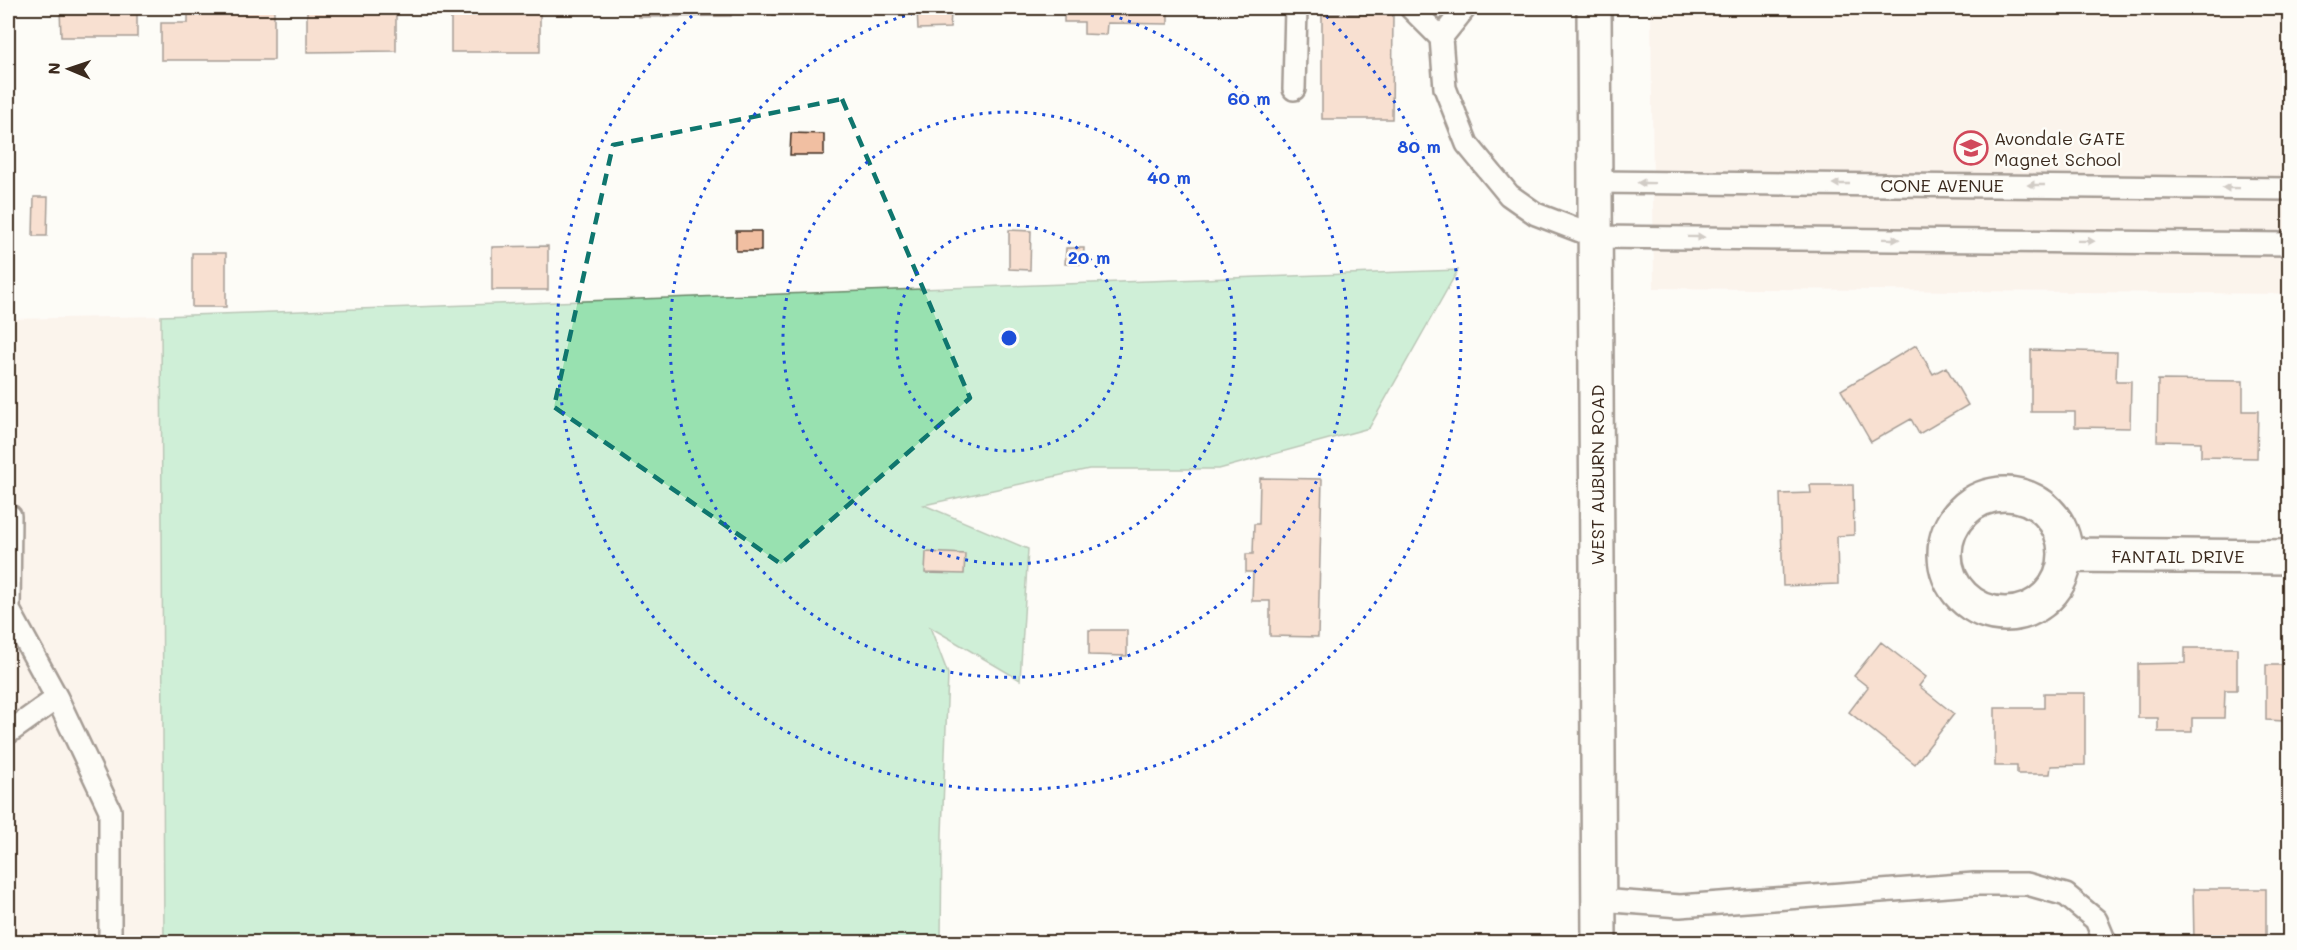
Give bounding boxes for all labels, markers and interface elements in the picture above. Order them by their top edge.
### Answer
north arrow [39,39,99,99]
text: N [43,62,64,75]
text: 60 m [1227,86,1271,110]
place label: Avondale GATE Magnet School [1994,126,2125,171]
school or university icon: Avondale GATE Magnet School [1953,130,1989,166]
text: 80 m [1397,134,1441,158]
text: 40 m [1147,165,1191,189]
street label: CONE AVENUE [1880,173,2004,197]
one-way arrow [1637,178,1656,188]
one-way arrow [1832,179,1851,189]
one-way arrow [2027,180,2046,190]
one-way arrow [2222,183,2241,192]
one-way arrow [1687,232,1706,242]
one-way arrow [1882,234,1901,244]
one-way arrow [2077,237,2096,246]
text: 20 m [1068,245,1110,269]
centre of rings [999,328,1019,348]
street label: WEST AUBURN ROAD [1585,385,1609,565]
street label: FANTAIL DRIVE [2111,544,2245,568]

